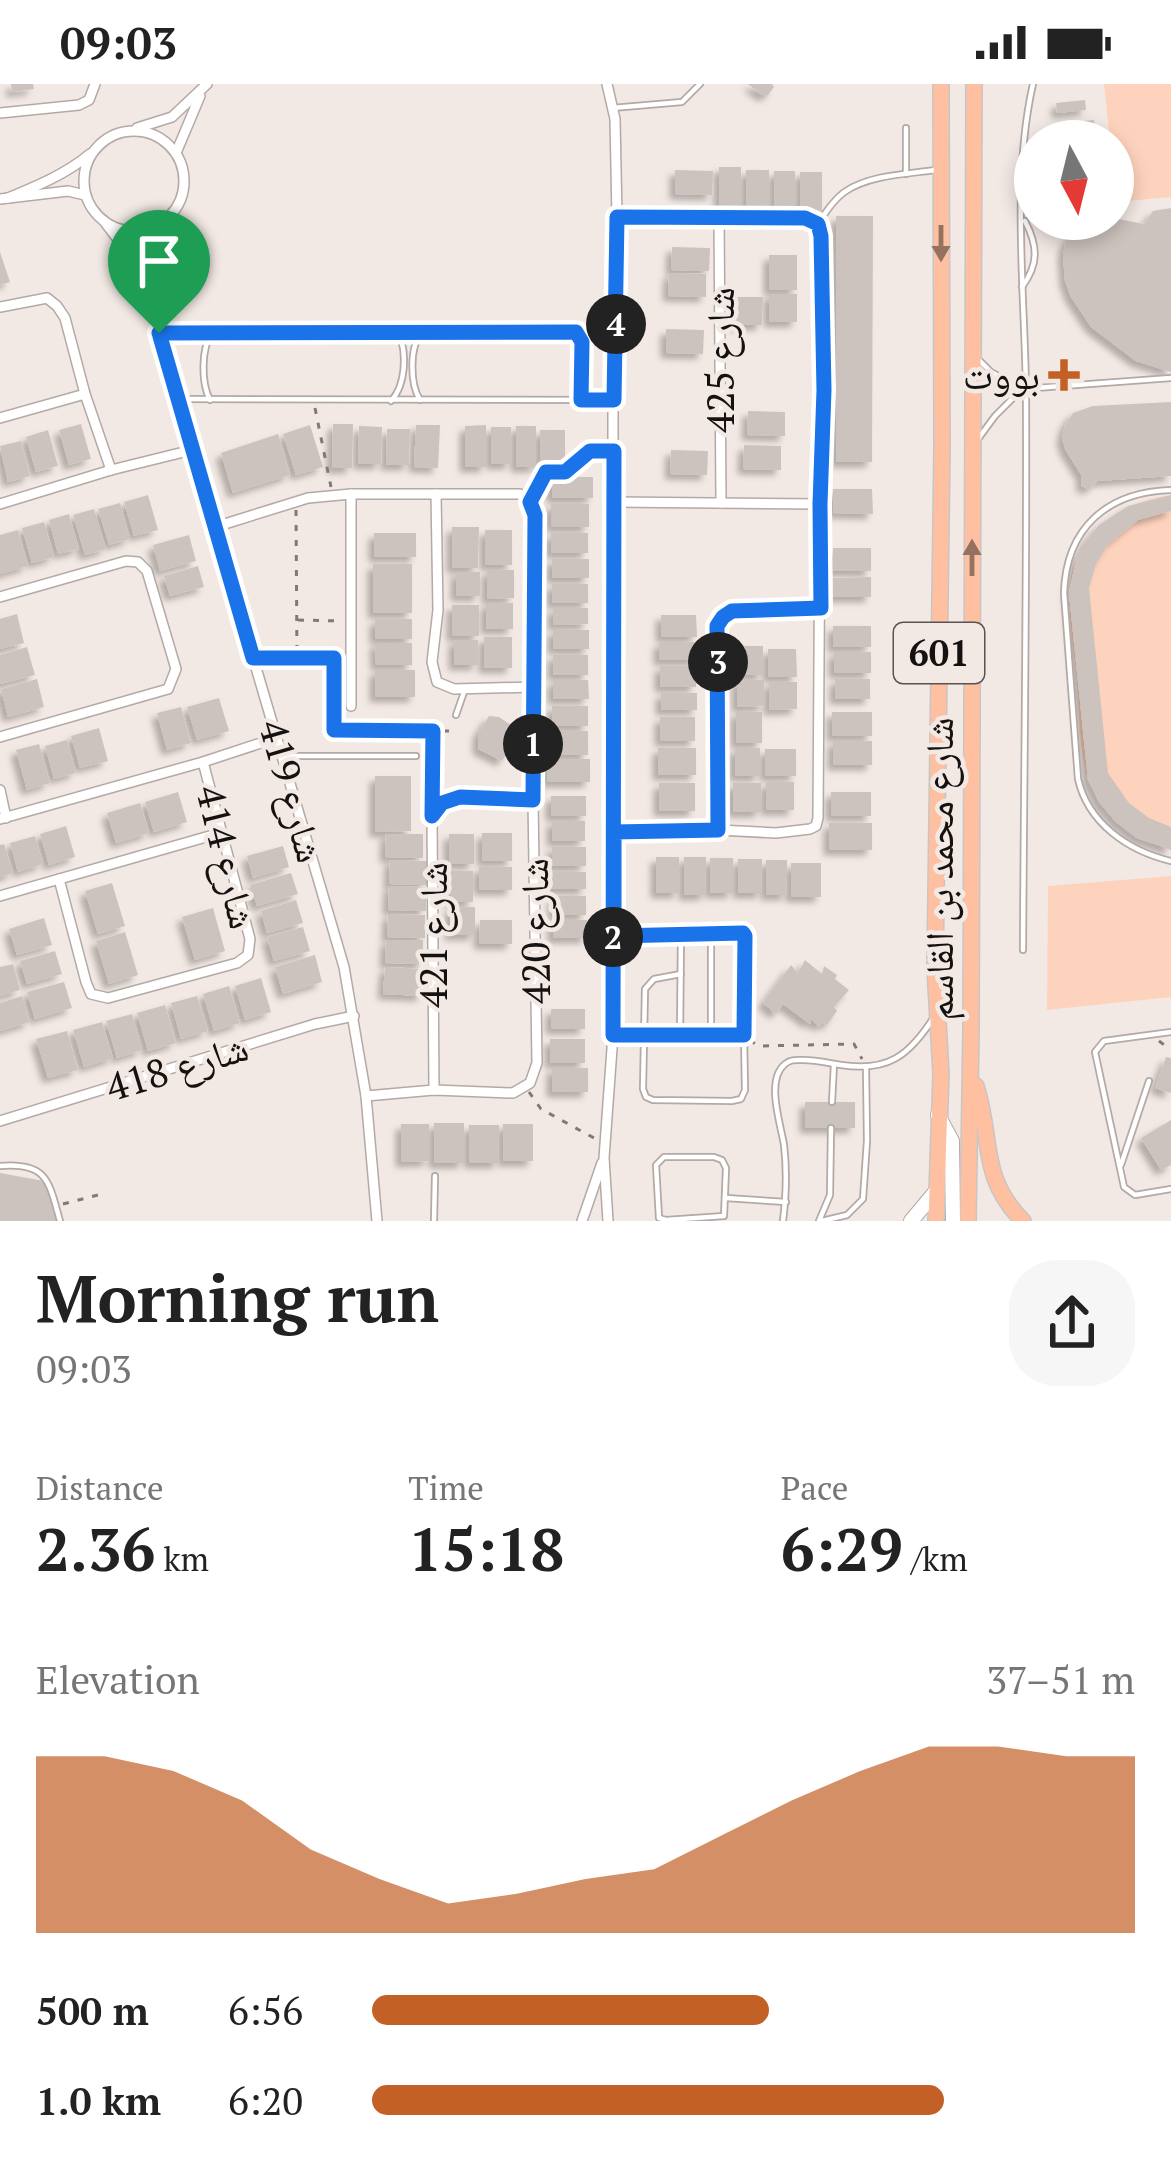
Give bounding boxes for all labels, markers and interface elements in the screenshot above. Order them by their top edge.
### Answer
text: 09:03 [60,12,177,72]
north arrow [1014,120,1134,240]
map controls [1014,120,1134,240]
pin [108,210,210,333]
one-way arrow [931,225,951,263]
icon: arrive [126,228,192,294]
street label: شارع 425 [693,287,745,433]
pin: 4 [586,294,646,354]
text: 4 [607,302,625,345]
place label: بووت [963,348,1040,400]
marker: بووت [1051,362,1077,388]
one-way arrow [962,538,982,576]
road number: 601 [894,623,984,683]
pin: 3 [688,632,748,692]
text: 3 [709,640,727,683]
street label: شارع 419 [248,713,338,868]
pin: 1 [503,714,563,774]
street label: شارع محمد بن القاسم [912,717,965,1021]
text: 1 [524,722,542,765]
street label: شارع 414 [185,780,271,934]
street label: شارع 420 [507,858,561,1004]
street label: شارع 421 [406,862,458,1008]
pin: 2 [583,907,643,967]
text: 2 [604,915,622,958]
street label: شارع 418 [99,1020,254,1112]
text: Morning run [36,1253,439,1341]
button: share [1009,1260,1135,1386]
text: 09:03 [36,1342,132,1394]
text: Distance [36,1466,163,1509]
text: Time [408,1466,484,1509]
text: Pace [781,1466,848,1509]
text: 2.36 [36,1509,155,1588]
text: 15:18 [408,1509,565,1588]
text: 6:29 [781,1509,903,1588]
text: km [155,1537,209,1580]
text: /km [903,1537,968,1580]
text: Elevation [36,1653,200,1705]
text: 37–51 m [986,1653,1135,1705]
text: 500 m [36,1984,149,2036]
text: 6:56 [228,1984,303,2036]
text: 1.0 km [36,2074,161,2126]
text: 6:20 [228,2074,303,2126]

